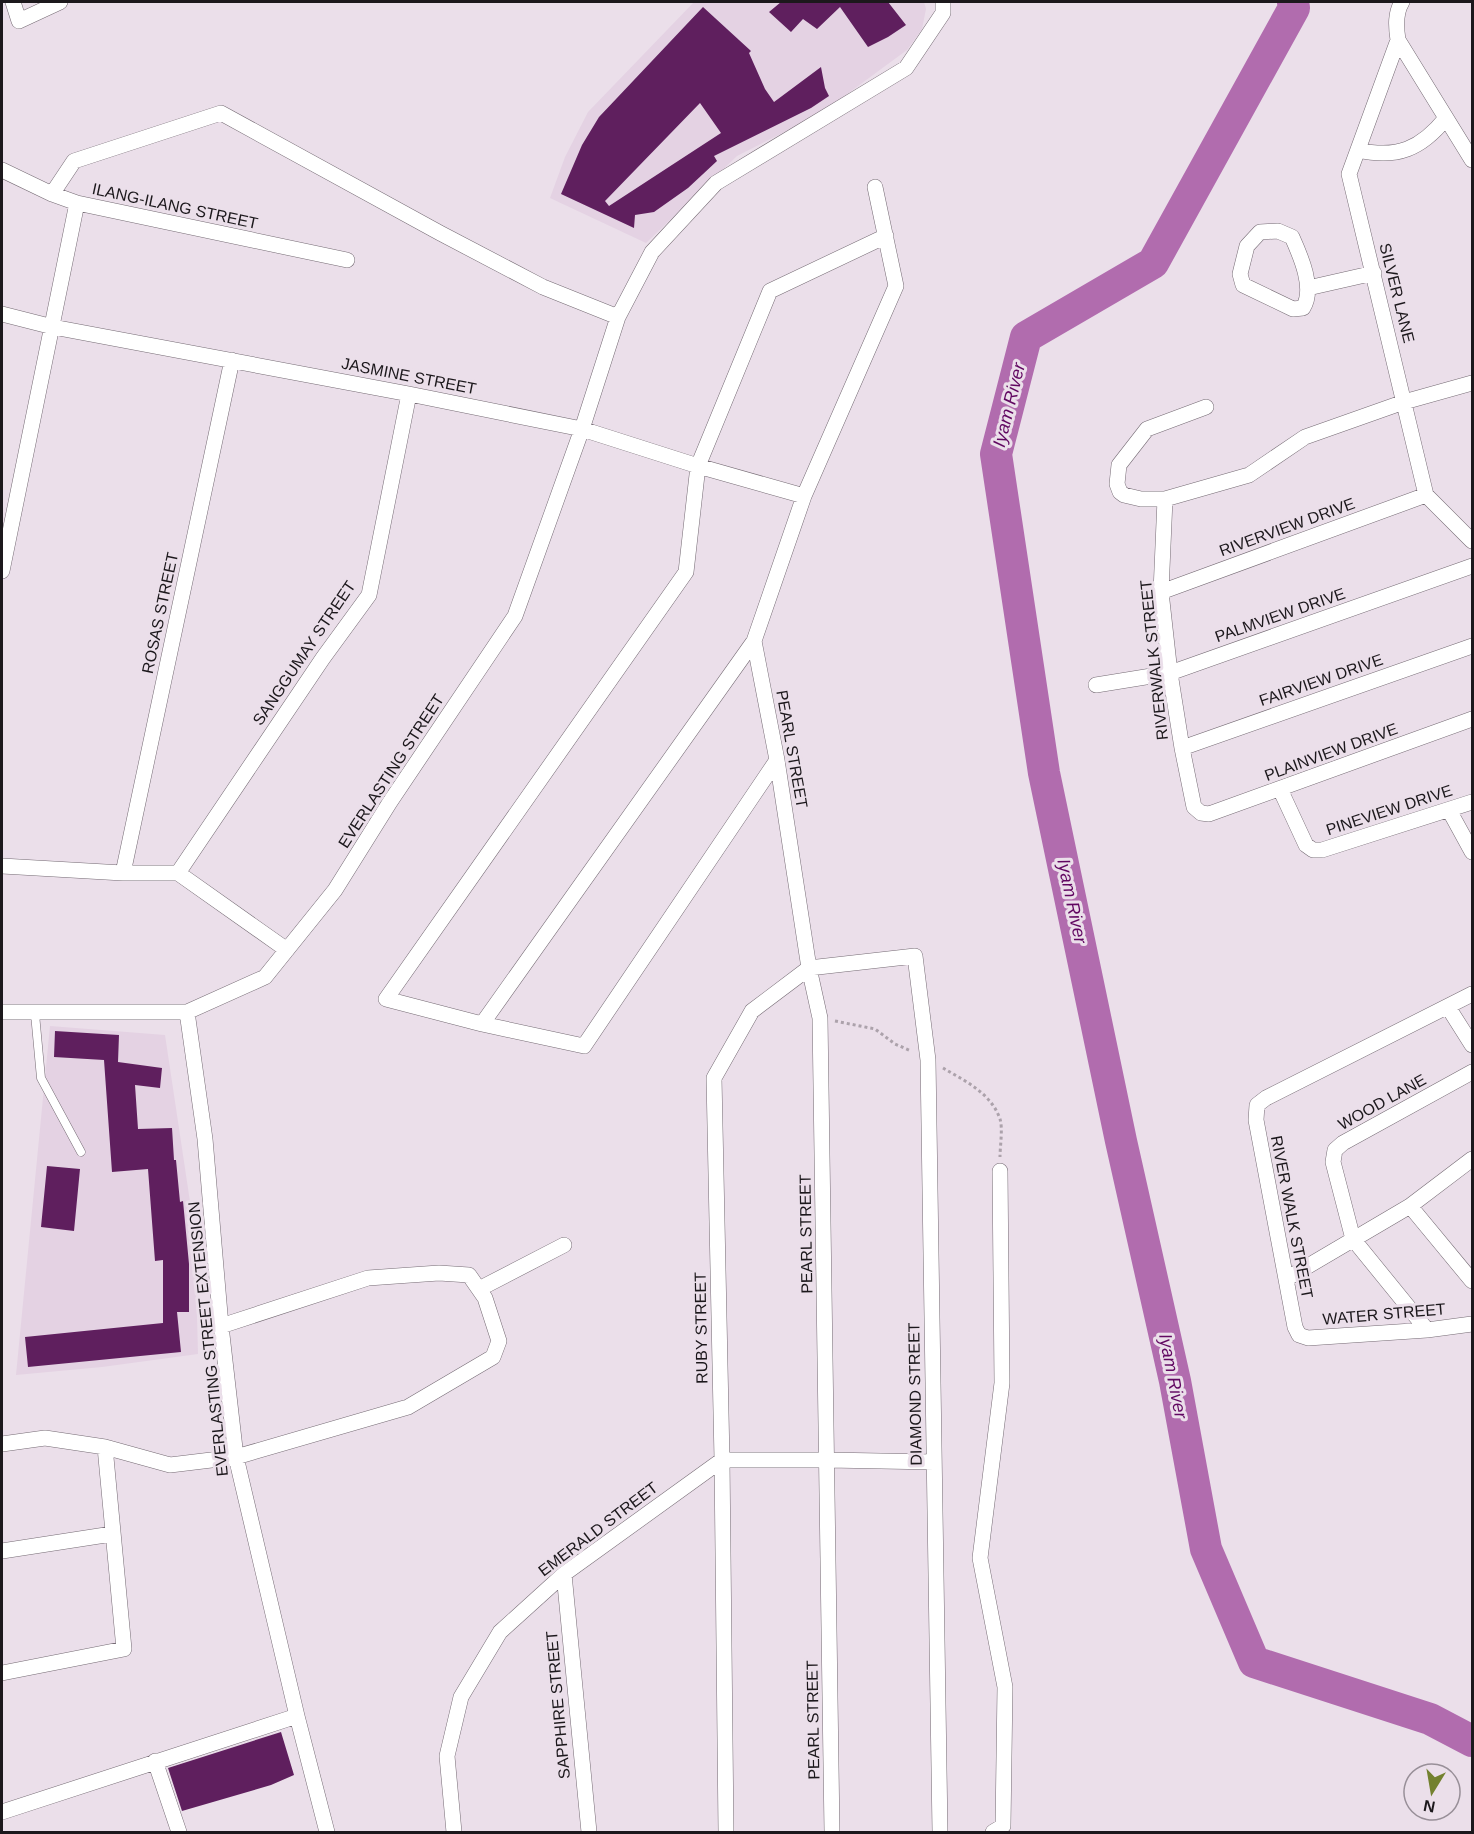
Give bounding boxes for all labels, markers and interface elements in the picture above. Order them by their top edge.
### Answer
street label: ILANG-ILANG STREET [91,180,260,232]
street label: SILVER LANE [1376,241,1418,345]
street label: JASMINE STREET [340,355,478,397]
water label: Iyam River [989,360,1029,449]
street label: RIVERVIEW DRIVE [1217,495,1357,559]
street label: ROSAS STREET [139,551,181,675]
street label: SANGGUMAY STREET [249,578,359,728]
street label: RIVERWALK STREET [1137,579,1171,741]
street label: PALMVIEW DRIVE [1213,585,1347,645]
street label: FAIRVIEW DRIVE [1257,651,1385,709]
street label: PEARL STREET [773,689,811,810]
street label: EVERLASTING STREET [335,691,447,851]
street label: PLAINVIEW DRIVE [1262,720,1400,784]
street label: PINEVIEW DRIVE [1324,782,1454,838]
water label: Iyam River [1053,857,1091,946]
street label: WOOD LANE [1335,1071,1429,1133]
street label: RIVER WALK STREET [1268,1134,1316,1300]
street label: PEARL STREET [796,1174,816,1294]
street label: EVERLASTING STREET EXTENSION [185,1201,231,1477]
street label: RUBY STREET [692,1272,710,1384]
street label: WATER STREET [1322,1300,1447,1328]
street label: DIAMOND STREET [905,1322,925,1466]
water label: Iyam River [1155,1332,1191,1421]
street label: EMERALD STREET [535,1478,661,1579]
street label: SAPPHIRE STREET [543,1630,573,1780]
street label: PEARL STREET [803,1660,823,1780]
north arrow [1402,1762,1462,1822]
text: N [1422,1797,1437,1816]

